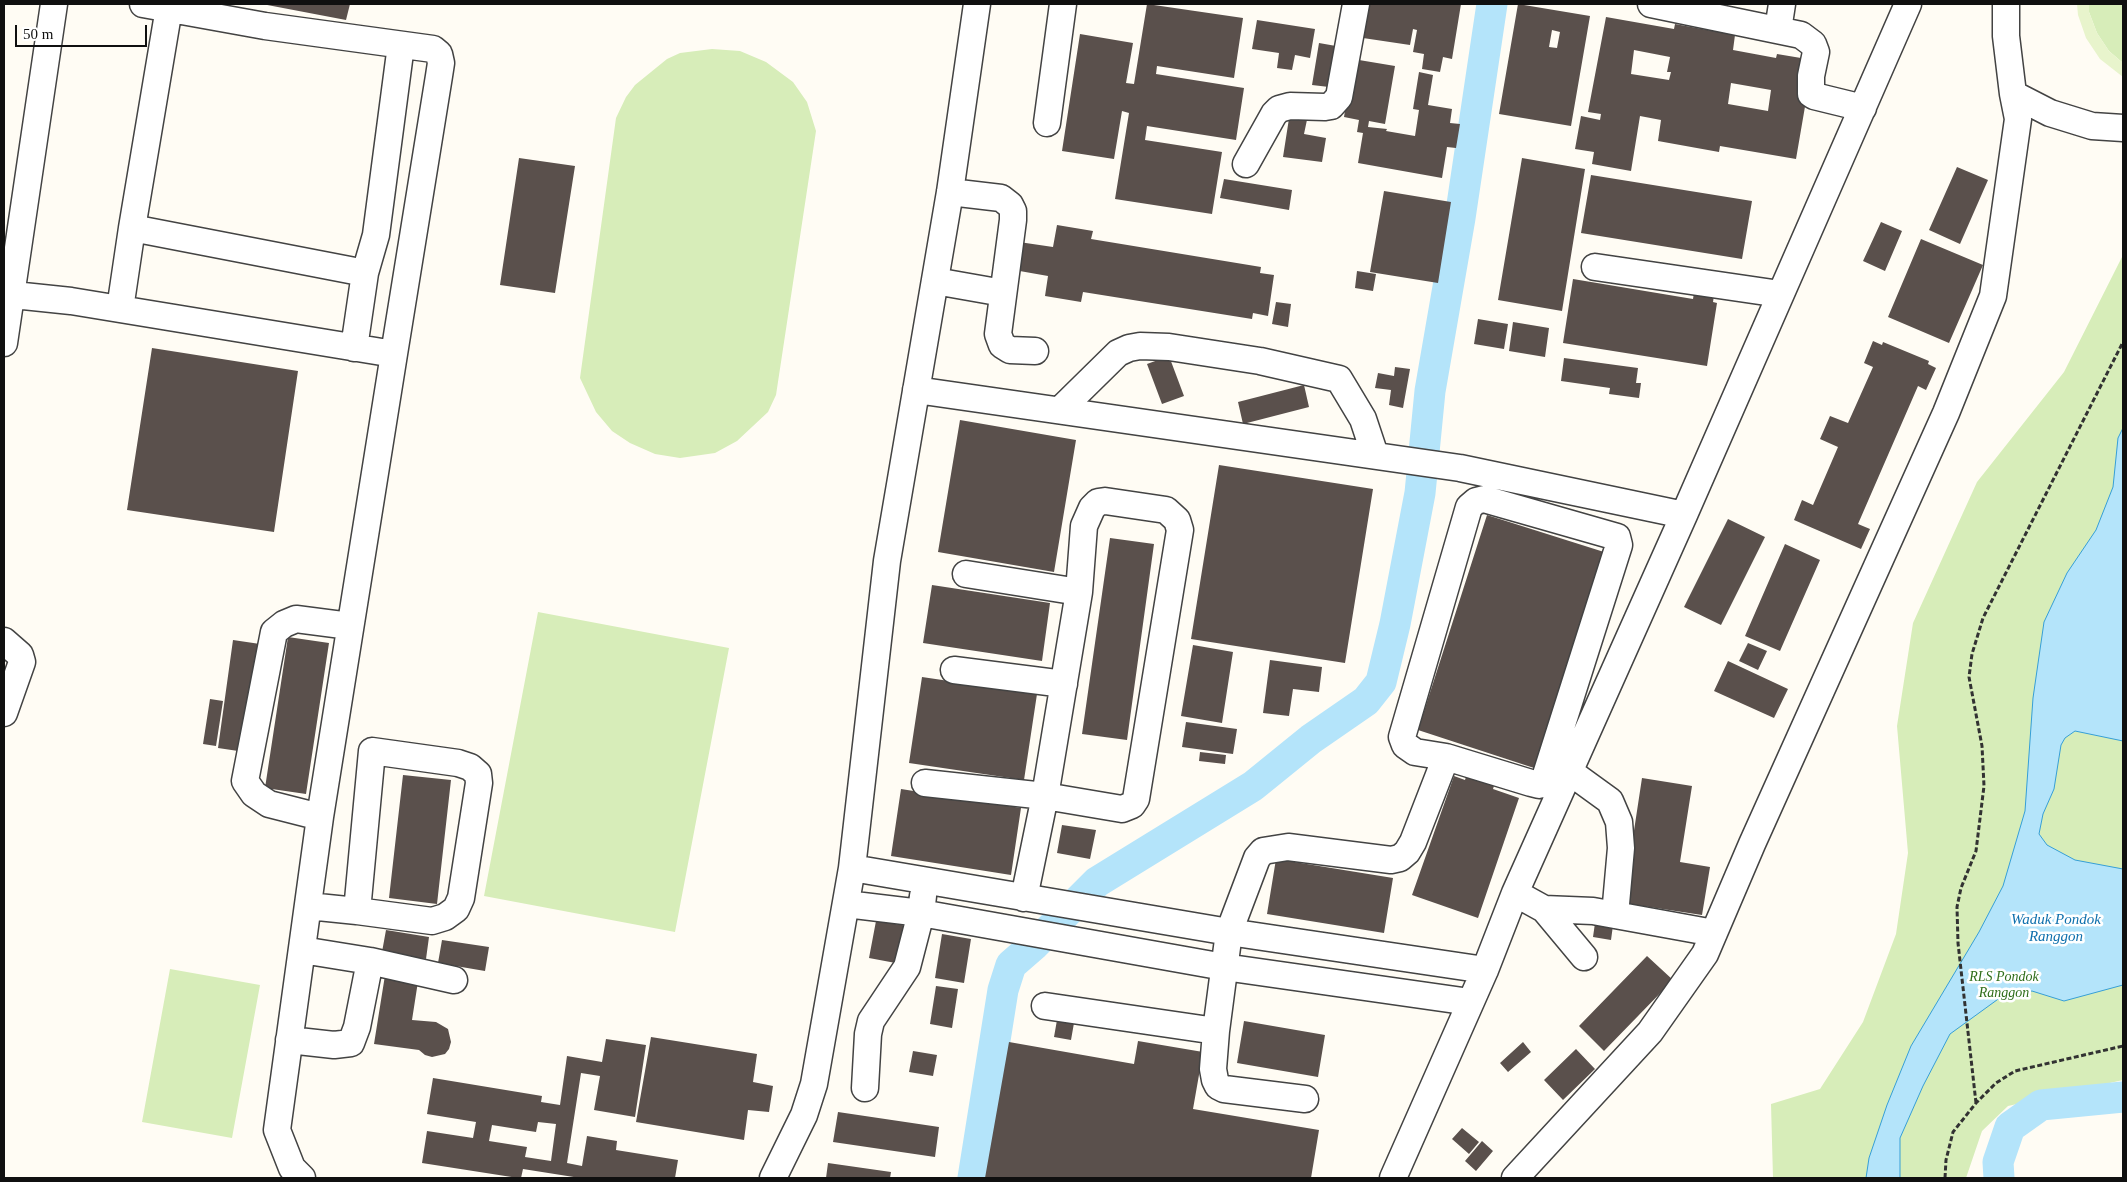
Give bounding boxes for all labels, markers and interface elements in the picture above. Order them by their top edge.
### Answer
scale bar [18,15,150,47]
text: 50 m [23,26,53,42]
water label: Waduk Pondok Ranggon [2011,911,2101,946]
park label: RLS Pondok Ranggon [1969,969,2039,1002]

